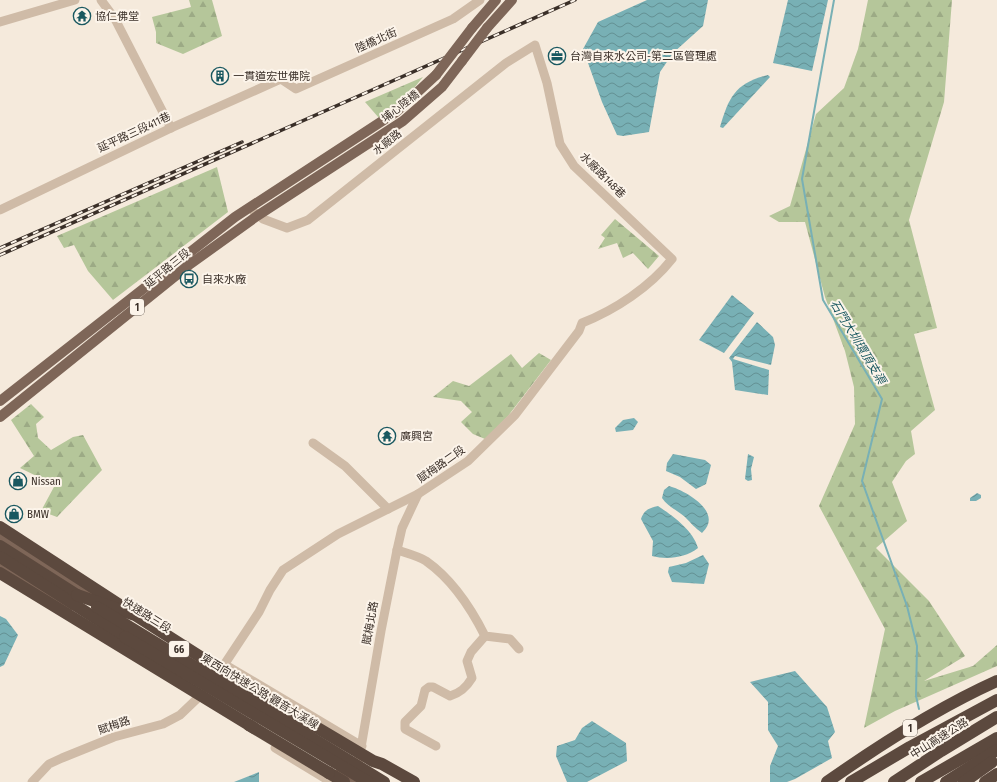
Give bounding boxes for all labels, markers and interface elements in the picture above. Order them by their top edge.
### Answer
temple icon: 協仁佛堂 [72,6,92,26]
place label: 協仁佛堂 [95,10,139,23]
street label: 陸橋北街 [353,26,399,55]
office icon: 台灣自來水公司-第二區管理處 [547,46,567,66]
place label: 台灣自來水公司-第二區管理處 [570,50,717,63]
building icon: 一貫道宏世佛院 [210,66,230,86]
place label: 一貫道宏世佛院 [233,70,310,83]
street label: 埔心陸橋 [379,88,422,125]
street label: 延平路三段411巷 [96,110,173,155]
street label: 水廠路 [370,127,404,158]
street label: 水廠路148巷 [577,150,628,201]
street label: 延平路三段 [142,246,193,291]
bus stop icon: 自來水廠 [179,269,199,289]
place label: 自來水廠 [202,273,246,286]
water label: 石門大圳環頂支渠 [827,297,890,388]
road number: 1 [130,299,144,315]
temple icon: 廣興宮 [377,426,397,446]
place label: 廣興宮 [400,430,433,443]
street label: 賦梅路二段 [415,443,468,486]
shop icon: Nissan [8,471,28,491]
place label: Nissan [31,475,61,488]
shop icon: BMW [4,504,24,524]
place label: BMW [27,508,49,521]
street label: 快速路三段 [120,595,174,636]
street label: 賦梅北路 [360,600,381,646]
road number: 66 [169,641,189,657]
street label: 東西向快速公路 觀音大溪線 [199,651,321,732]
street label: 賦梅路 [96,714,132,737]
street label: 中山高速公路 [908,715,971,761]
road number: 1 [903,720,917,736]

